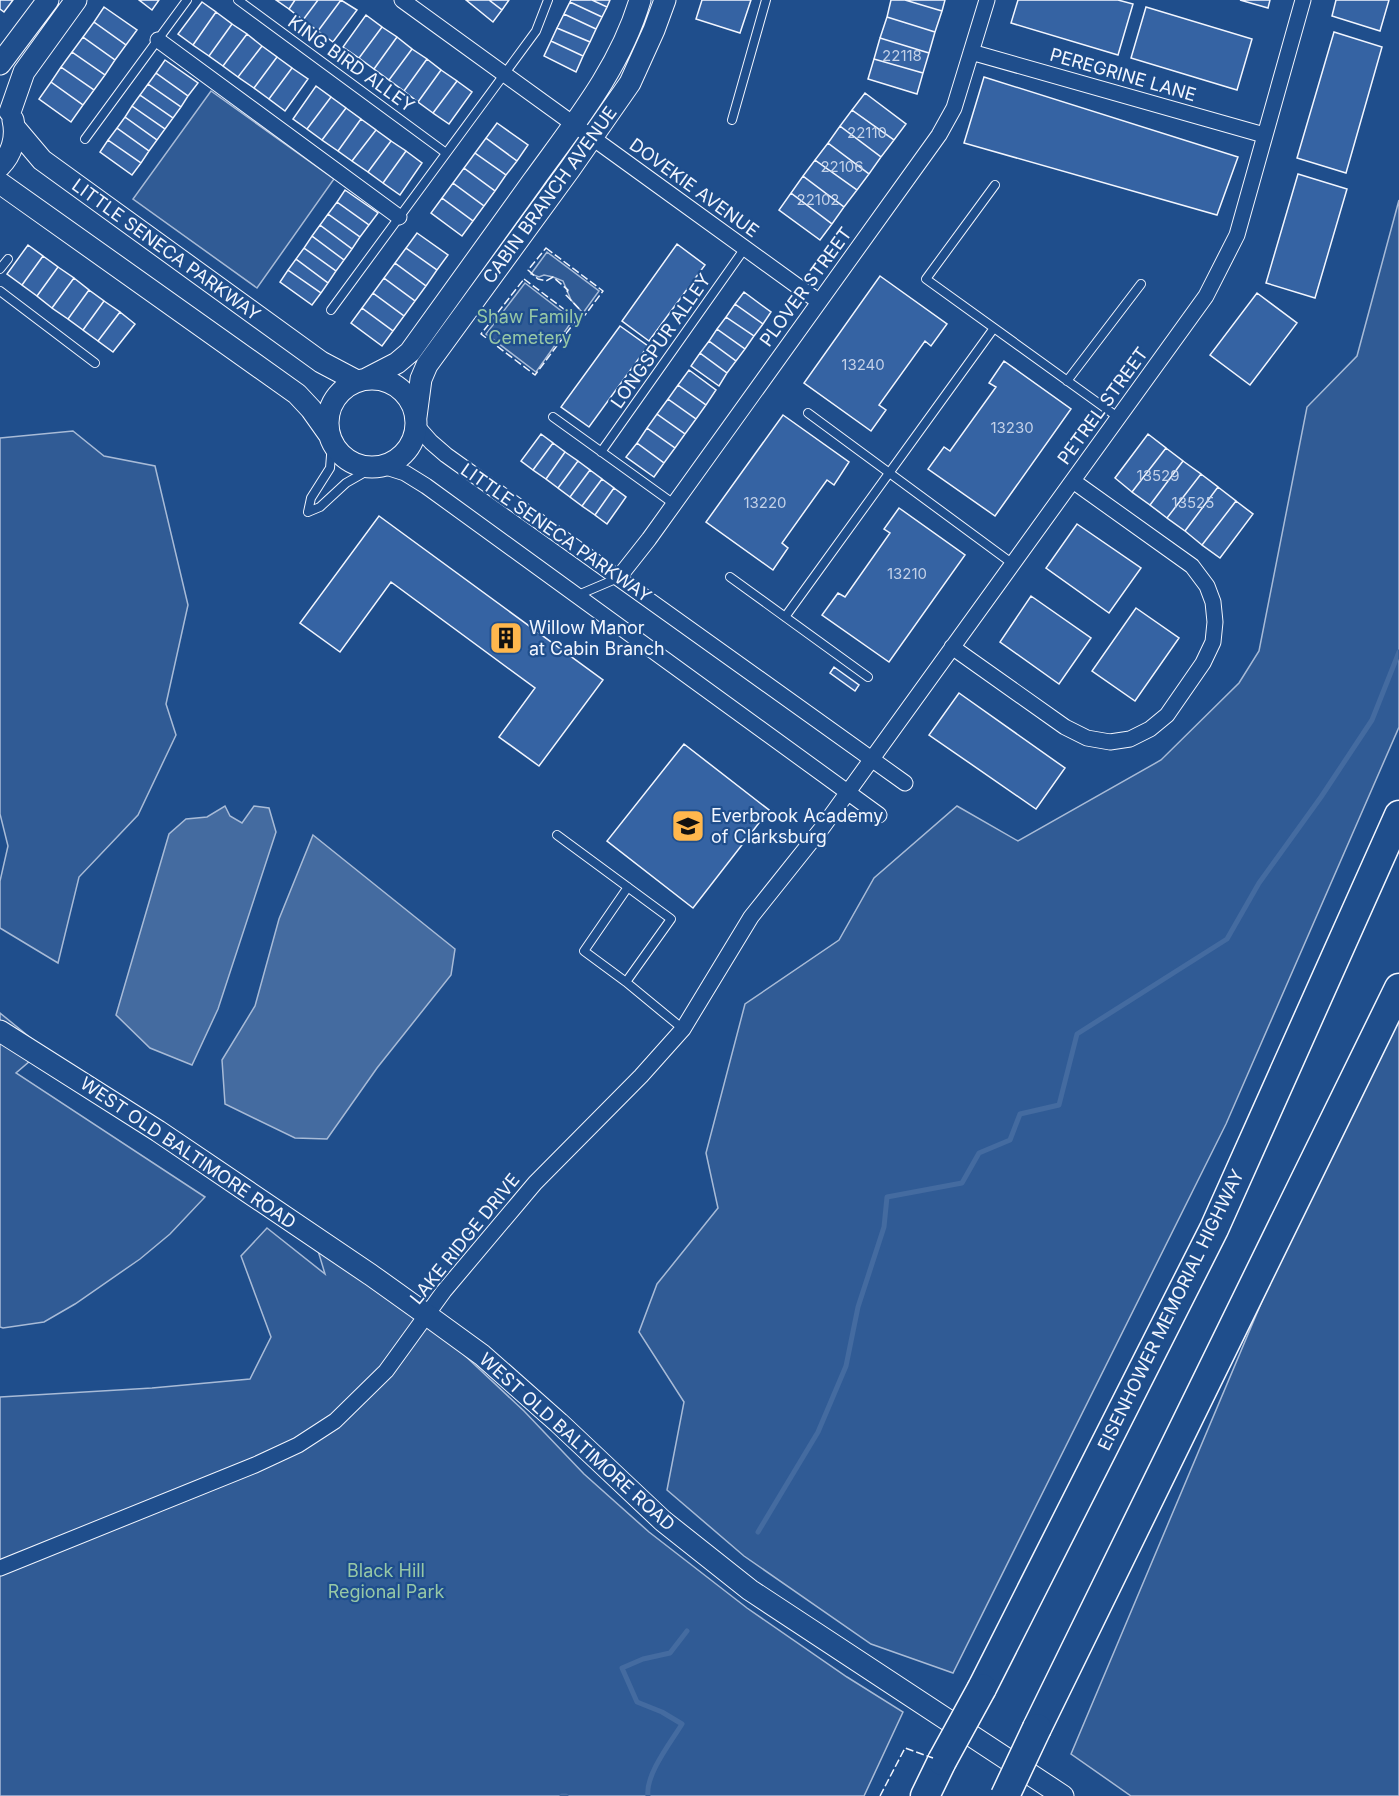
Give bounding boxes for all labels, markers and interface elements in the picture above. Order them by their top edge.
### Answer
street label: KING BIRD ALLEY [284,11,419,116]
street label: PEREGRINE LANE [1048,44,1199,105]
house number: 22118 [882,46,922,65]
street label: CABIN BRANCH AVENUE [478,102,621,287]
house number: 22110 [847,123,887,142]
street label: DOVEKIE AVENUE [626,134,763,241]
house number: 22106 [820,157,864,176]
street label: LITTLE SENECA PARKWAY [68,174,265,325]
house number: 22102 [796,190,840,209]
street label: PLOVER STREET [755,223,856,350]
street label: LONGSPUR ALLEY [606,269,715,412]
park label: Shaw Family Cemetery [476,306,584,348]
street label: PETREL STREET [1053,343,1152,468]
house number: 13240 [841,355,885,374]
house number: 13230 [990,418,1034,437]
street label: LITTLE SENECA PARKWAY [457,459,656,606]
house number: 13529 [1137,466,1179,485]
house number: 13220 [743,493,787,512]
house number: 13525 [1172,493,1214,512]
house number: 13210 [887,564,927,583]
place label: Willow Manor at Cabin Branch [529,617,665,659]
building icon: Willow Manor at Cabin Branch [488,620,524,656]
place label: Everbrook Academy of Clarksburg [711,805,883,847]
school or university icon: Everbrook Academy of Clarksburg [670,808,706,844]
street label: WEST OLD BALTIMORE ROAD [76,1072,300,1233]
street label: EISENHOWER MEMORIAL HIGHWAY [1093,1166,1248,1454]
street label: LAKE RIDGE DRIVE [405,1169,524,1308]
street label: WEST OLD BALTIMORE ROAD [475,1348,679,1535]
park label: Black Hill Regional Park [328,1560,444,1602]

